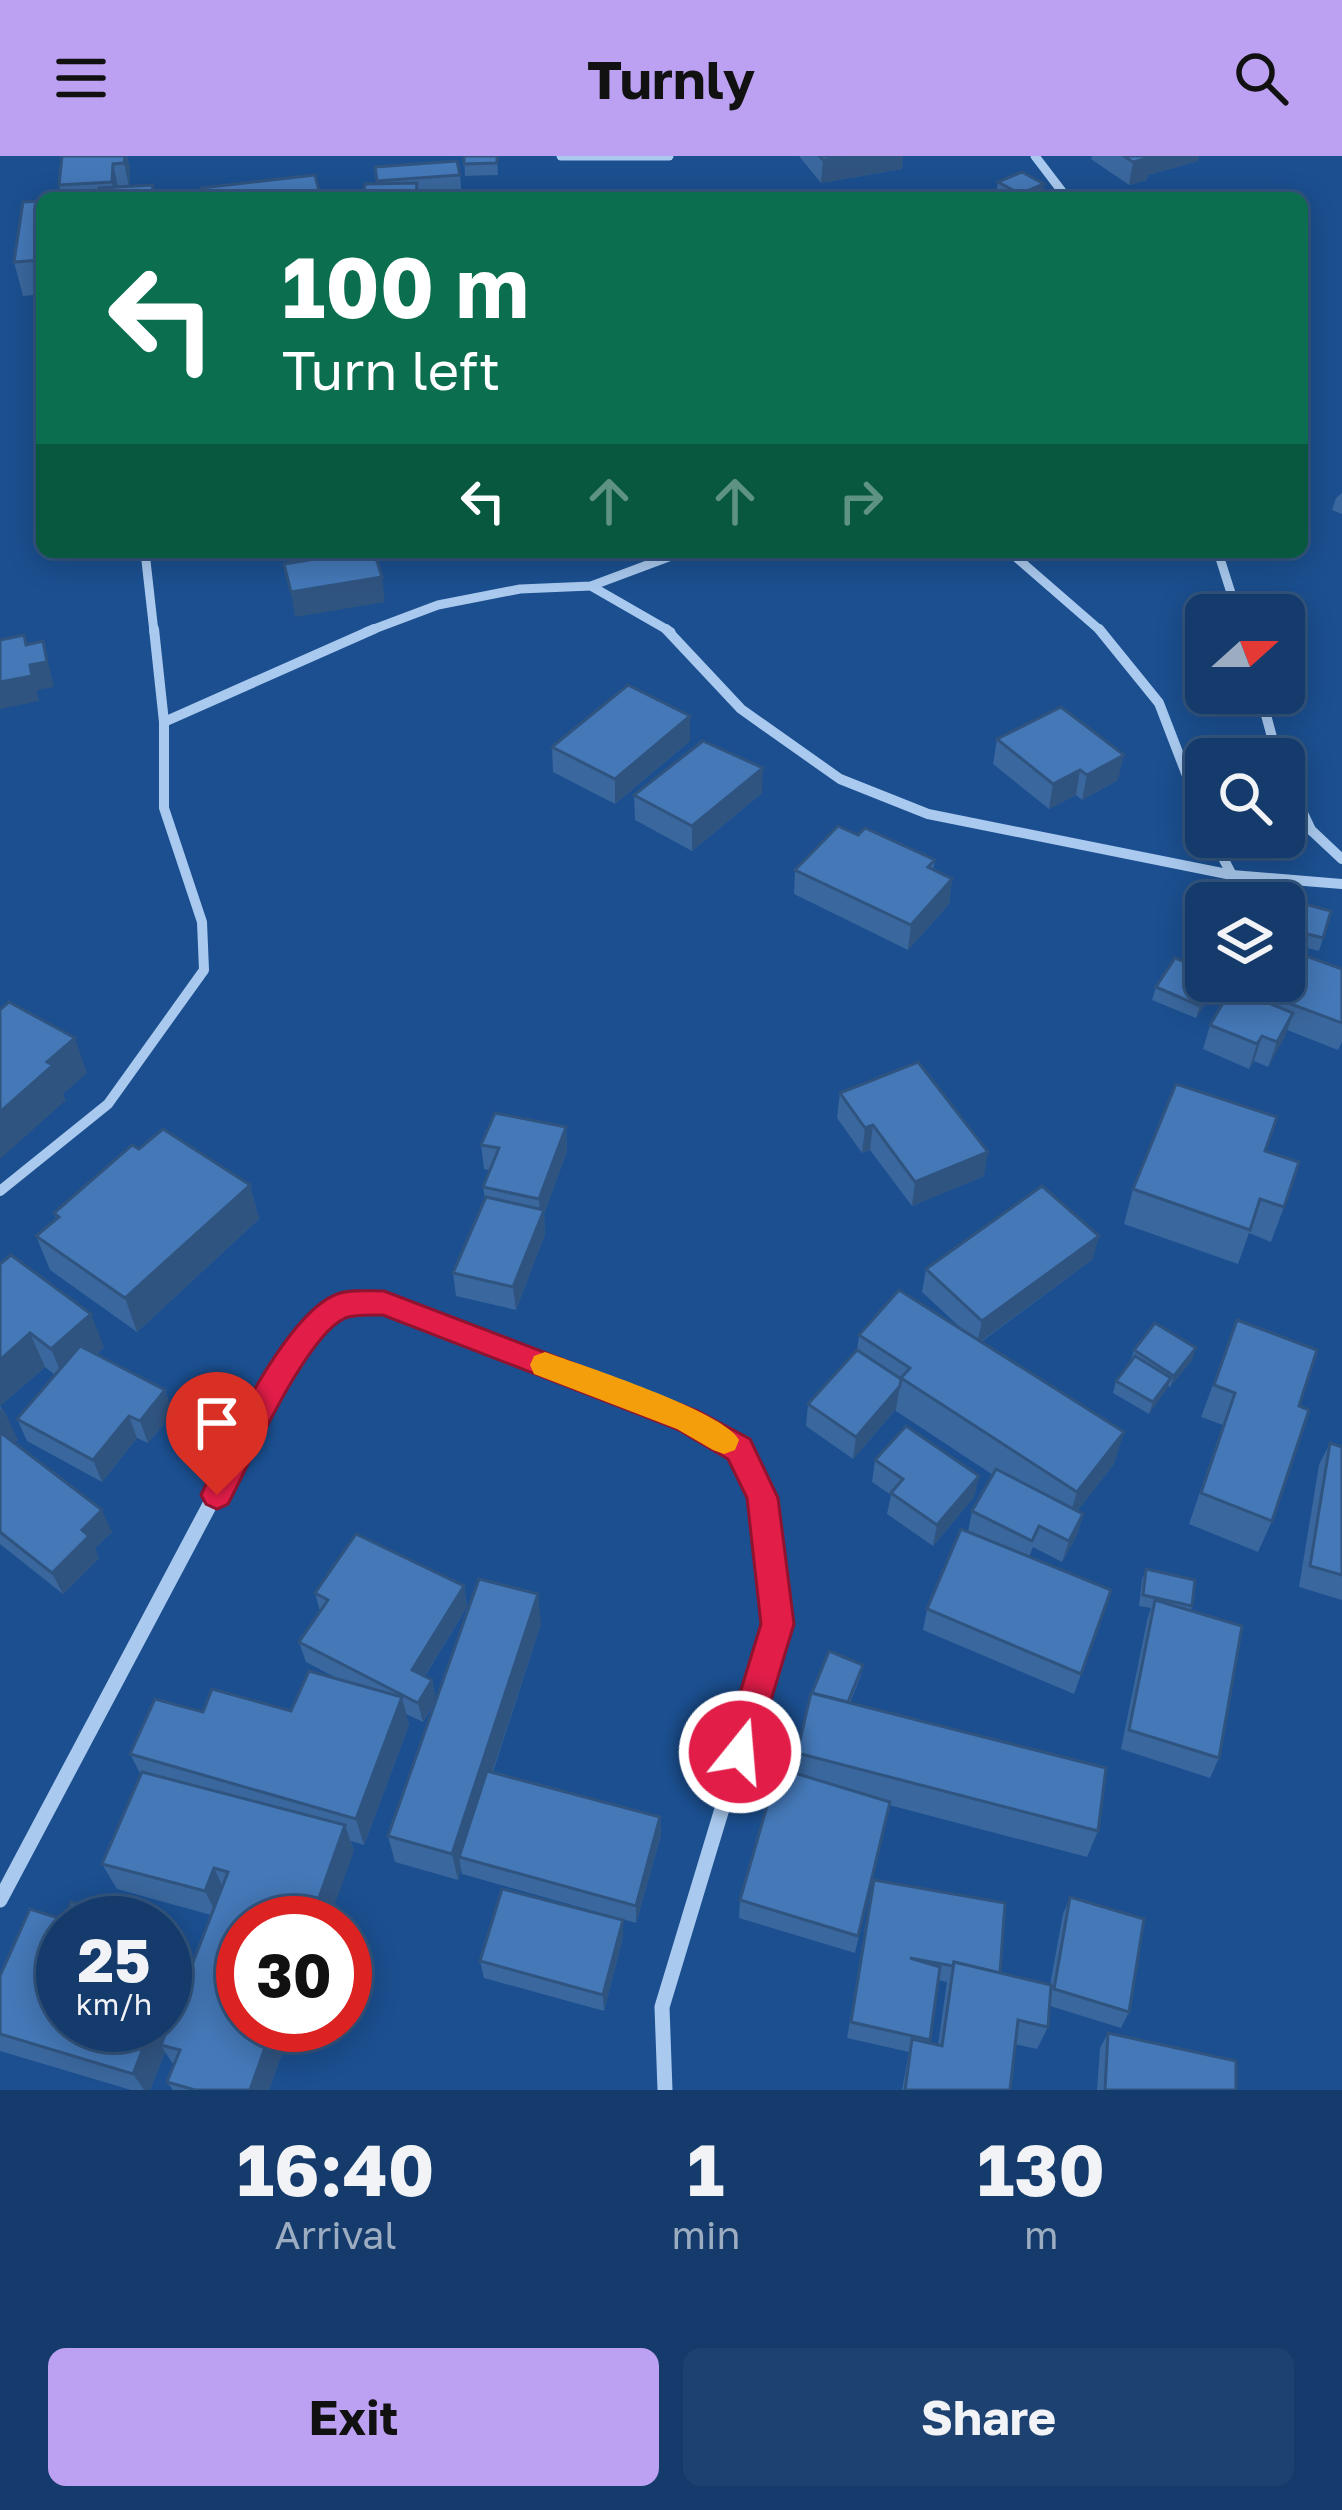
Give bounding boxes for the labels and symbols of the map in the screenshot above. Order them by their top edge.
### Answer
north arrow [1185,594,1305,714]
pin [166,1372,268,1495]
position arrow [677,1689,803,1815]
speed limit sign: 30 [216,1896,372,2052]

